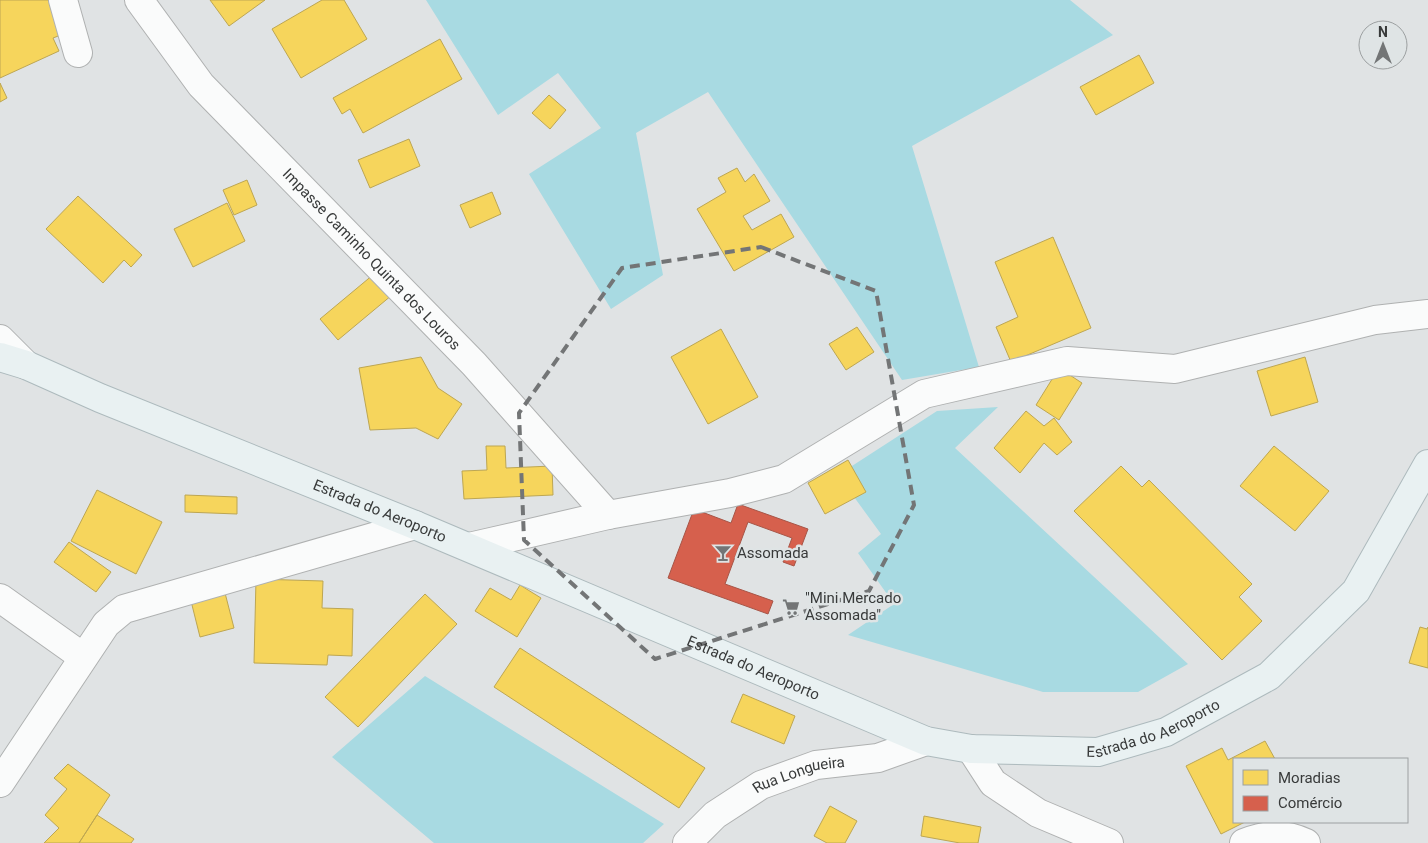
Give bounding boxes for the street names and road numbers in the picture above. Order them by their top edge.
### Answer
street label: Impasse Caminho Quinta dos Louros [279,165,464,354]
street label: Estrada do Aeroporto [310,476,449,546]
street label: Estrada do Aeroporto [684,632,822,704]
street label: Estrada do Aeroporto [1086,695,1223,761]
street label: Rua Longueira [749,753,846,797]

